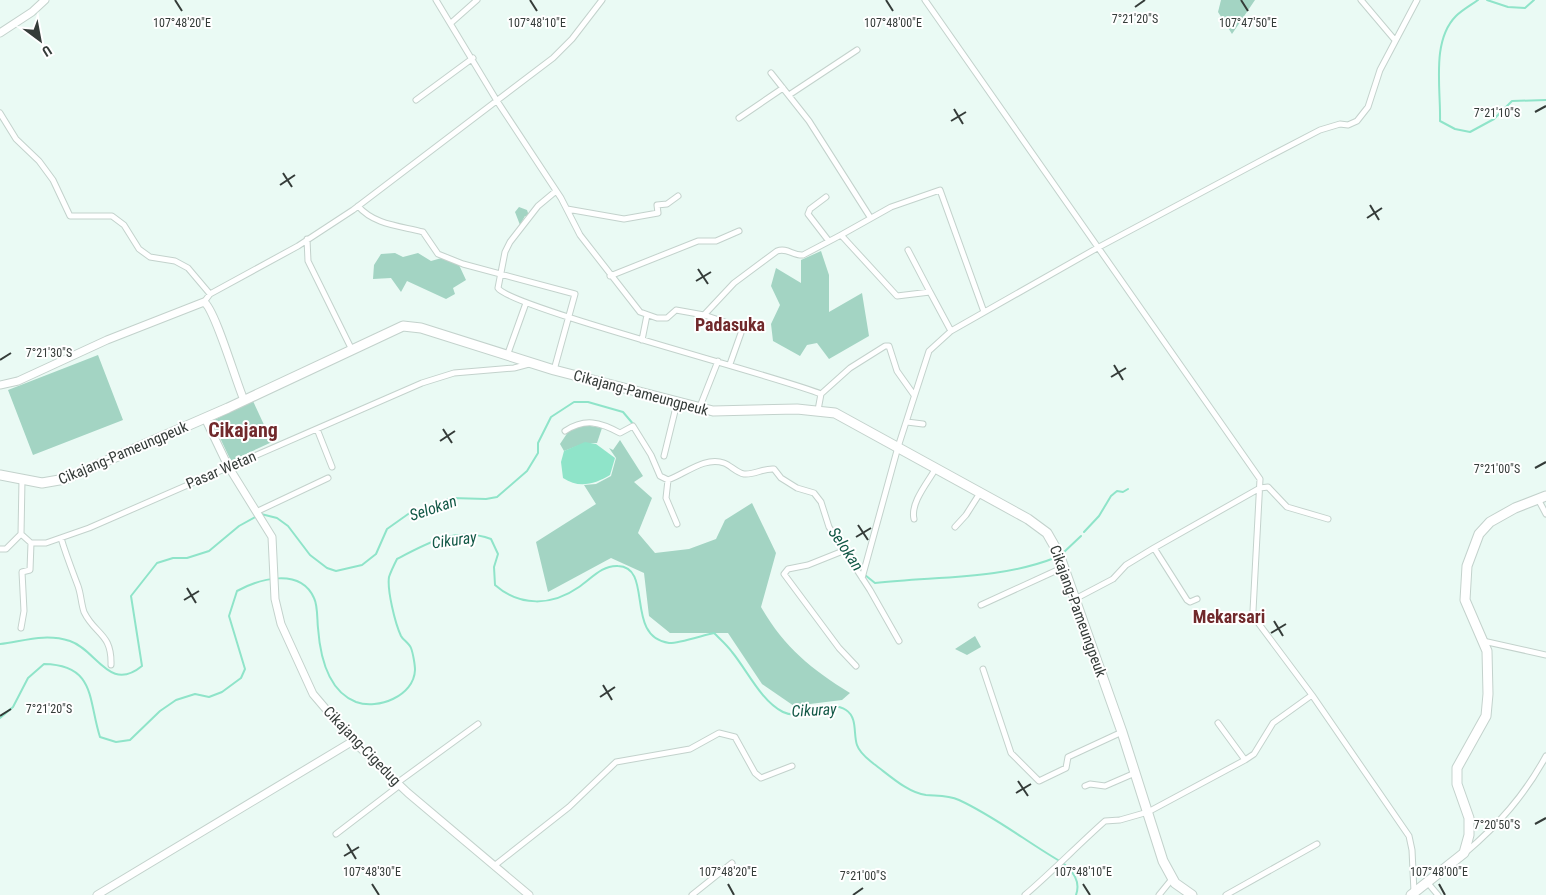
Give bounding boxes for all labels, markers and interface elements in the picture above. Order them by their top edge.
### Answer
text: 7°21'20"S [1112,12,1158,26]
north arrow [15,15,65,65]
text: 107°48'20"E [153,16,211,30]
text: 107°48'10"E [508,16,566,30]
text: 107°48'00"E [864,16,922,30]
text: 107°47'50"E [1219,16,1277,30]
text: U [39,42,55,60]
text: 7°21'10"S [1474,106,1520,120]
district label: Padasuka [695,314,765,335]
text: 7°21'30"S [26,346,72,360]
street label: Cikajang-Pameungpeuk [572,366,711,420]
street label: Cikajang-Pameungpeuk [56,417,191,488]
district label: Cikajang [208,418,278,442]
street label: Pasar Wetan [183,447,259,493]
text: 7°21'00"S [1474,462,1520,476]
water label: Selokan [407,491,459,525]
water label: Selokan [825,524,867,574]
water label: Cikuray [430,527,478,553]
street label: Cikajang-Pameungpeuk [1046,543,1110,680]
district label: Mekarsari [1193,606,1265,627]
water label: Cikuray [791,699,838,721]
text: 7°21'20"S [26,702,72,716]
street label: Cikajang-Cigedug [320,703,404,789]
text: 7°20'50"S [1474,818,1520,832]
text: 107°48'30"E [343,865,401,879]
text: 107°48'20"E [699,865,757,879]
text: 107°48'10"E [1054,865,1112,879]
text: 107°48'00"E [1410,865,1468,879]
text: 7°21'00"S [840,869,886,883]

